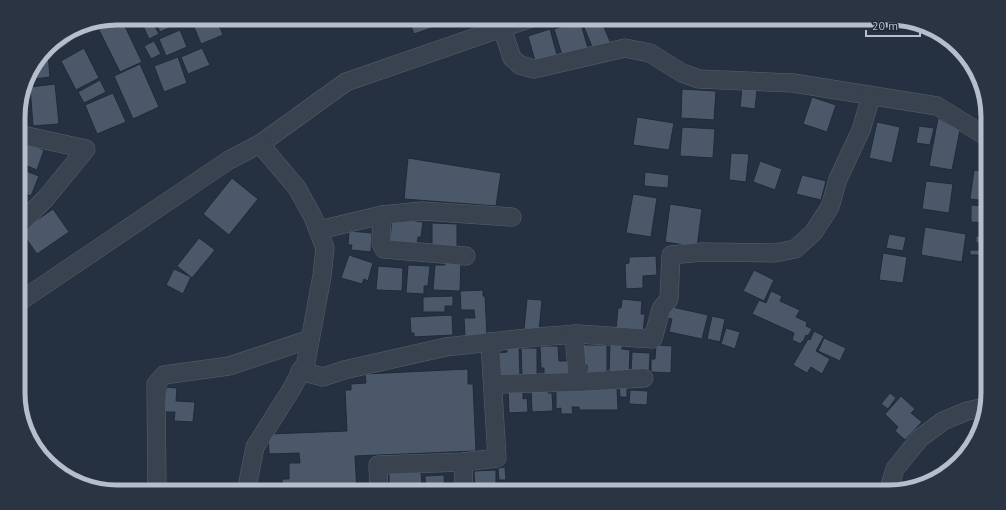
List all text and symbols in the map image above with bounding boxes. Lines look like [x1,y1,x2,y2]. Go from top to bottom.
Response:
scale bar [866,12,920,38]
text: 20 m [872,18,898,33]

